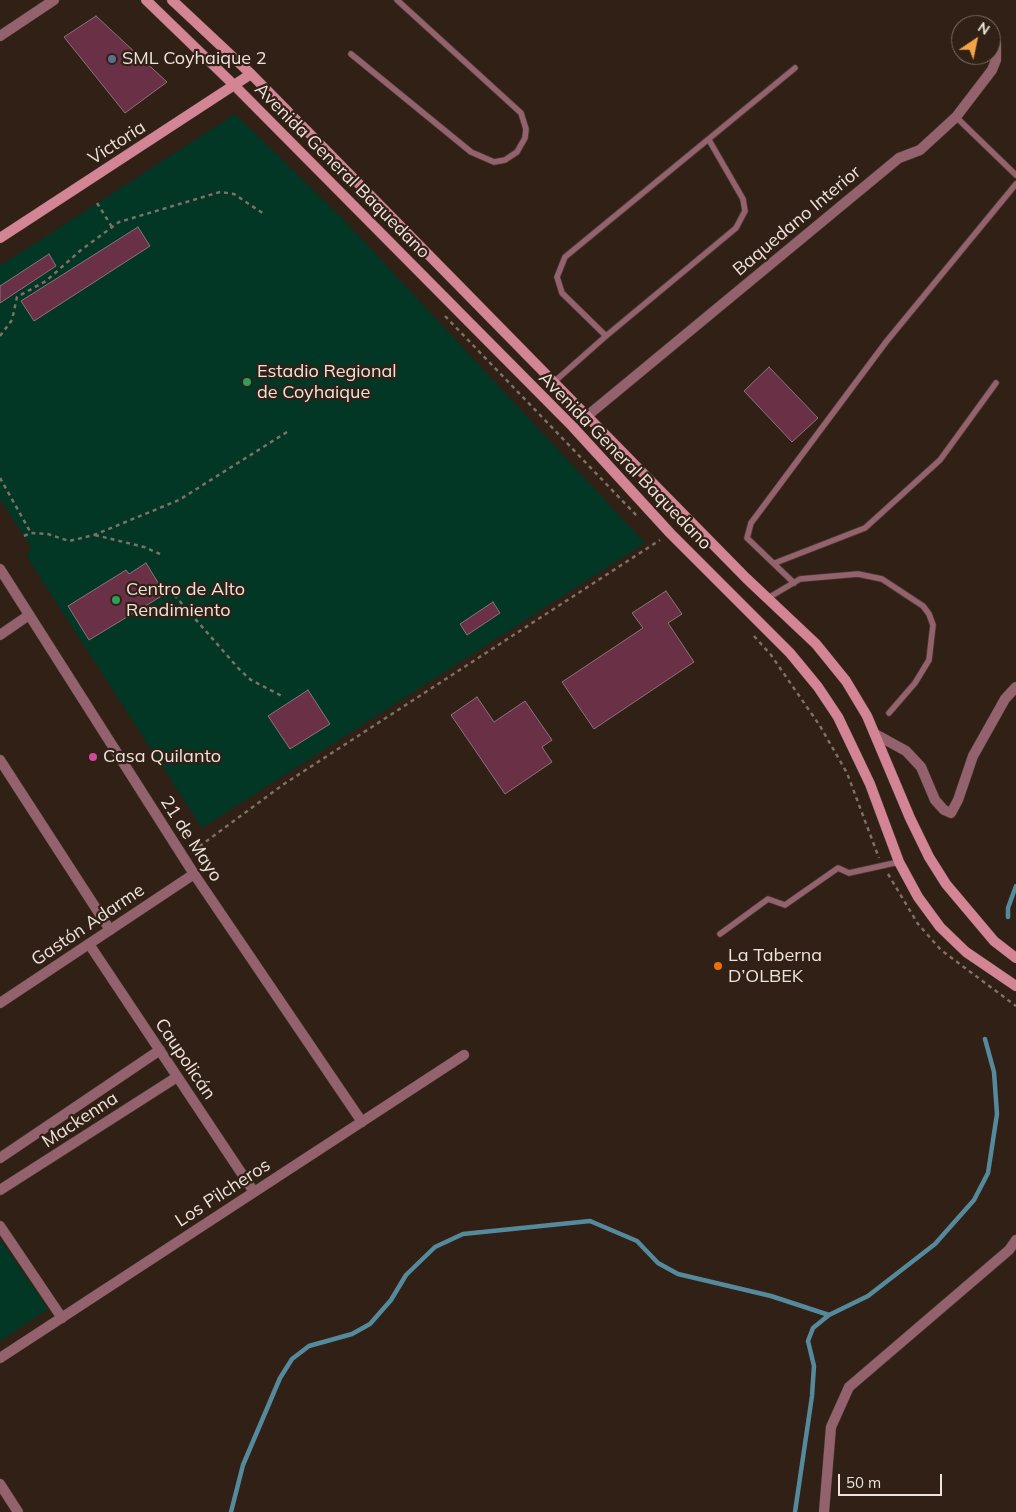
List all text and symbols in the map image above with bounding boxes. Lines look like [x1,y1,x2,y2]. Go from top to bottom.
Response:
north arrow [951,15,1001,65]
text: N [974,18,993,39]
place label: SML Coyhaique 2 [122,48,267,70]
marker: SML Coyhaique 2 [106,53,118,65]
street label: Avenida General Baquedano [250,79,434,263]
street label: Victoria [84,117,150,169]
street label: Baquedano Interior [729,161,865,281]
place label: Estadio Regional de Coyhaique [257,361,397,404]
street label: Avenida General Baquedano [534,368,716,554]
marker: Estadio Regional de Coyhaique [241,376,253,388]
place label: Centro de Alto Rendimiento [126,579,245,622]
marker: Centro de Alto Rendimiento [110,594,122,606]
place label: Casa Quilanto [103,746,221,768]
marker: Casa Quilanto [87,751,99,763]
street label: 21 de Mayo [155,792,227,886]
street label: Gastón Adarme [27,879,149,971]
place label: La Taberna D’OLBEK [728,945,822,988]
marker: La Taberna D’OLBEK [712,960,724,972]
street label: Caupolicán [150,1014,220,1104]
street label: Mackenna [38,1088,122,1152]
street label: Los Pilcheros [172,1154,274,1232]
scale bar [841,1464,945,1496]
text: 50 m [846,1473,881,1492]

